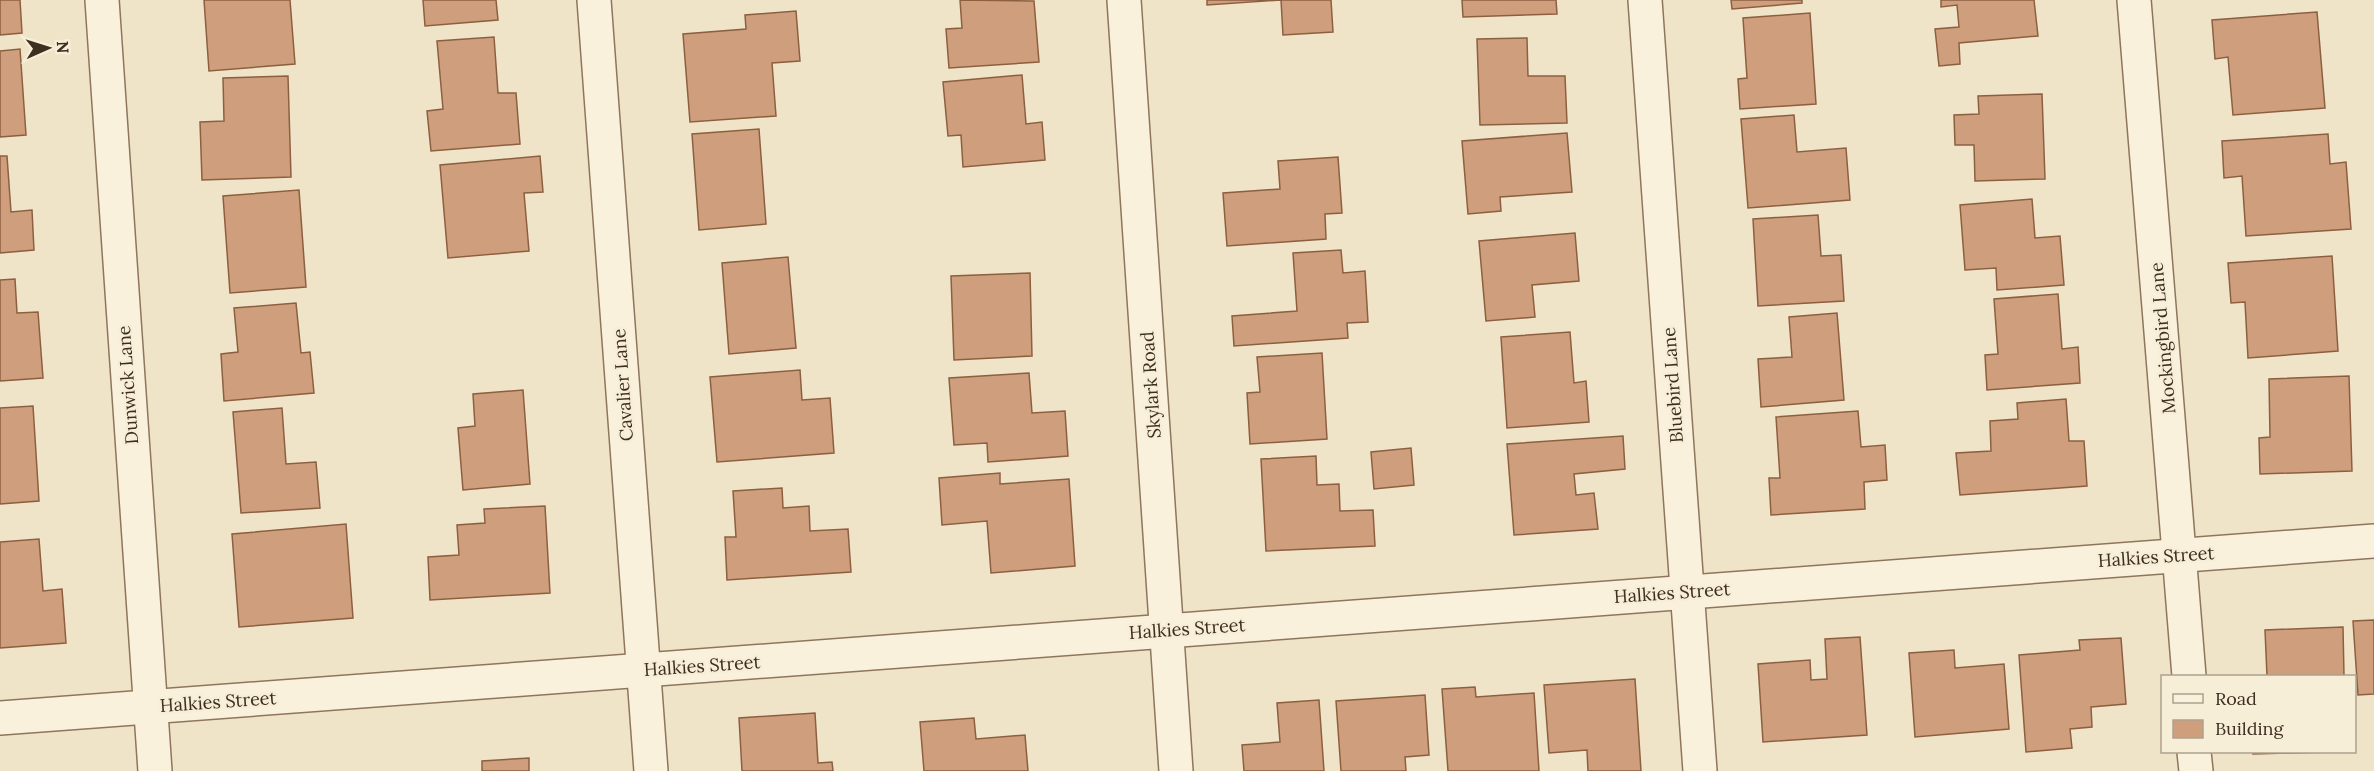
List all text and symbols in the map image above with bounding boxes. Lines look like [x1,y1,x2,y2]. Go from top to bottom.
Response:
north arrow [18,18,78,78]
text: N [53,41,73,54]
street label: Mockingbird Lane [2144,261,2181,415]
street label: Dunwick Lane [112,325,143,445]
street label: Bluebird Lane [1657,326,1688,444]
street label: Cavalier Lane [607,328,638,442]
street label: Skylark Road [1135,330,1166,439]
street label: Halkies Street [2097,541,2215,572]
street label: Halkies Street [1613,577,1731,608]
street label: Halkies Street [1128,613,1246,644]
street label: Halkies Street [643,650,761,681]
legend [2161,675,2356,753]
street label: Halkies Street [159,686,277,717]
text: Road [2215,687,2257,710]
text: Building [2215,717,2285,740]

